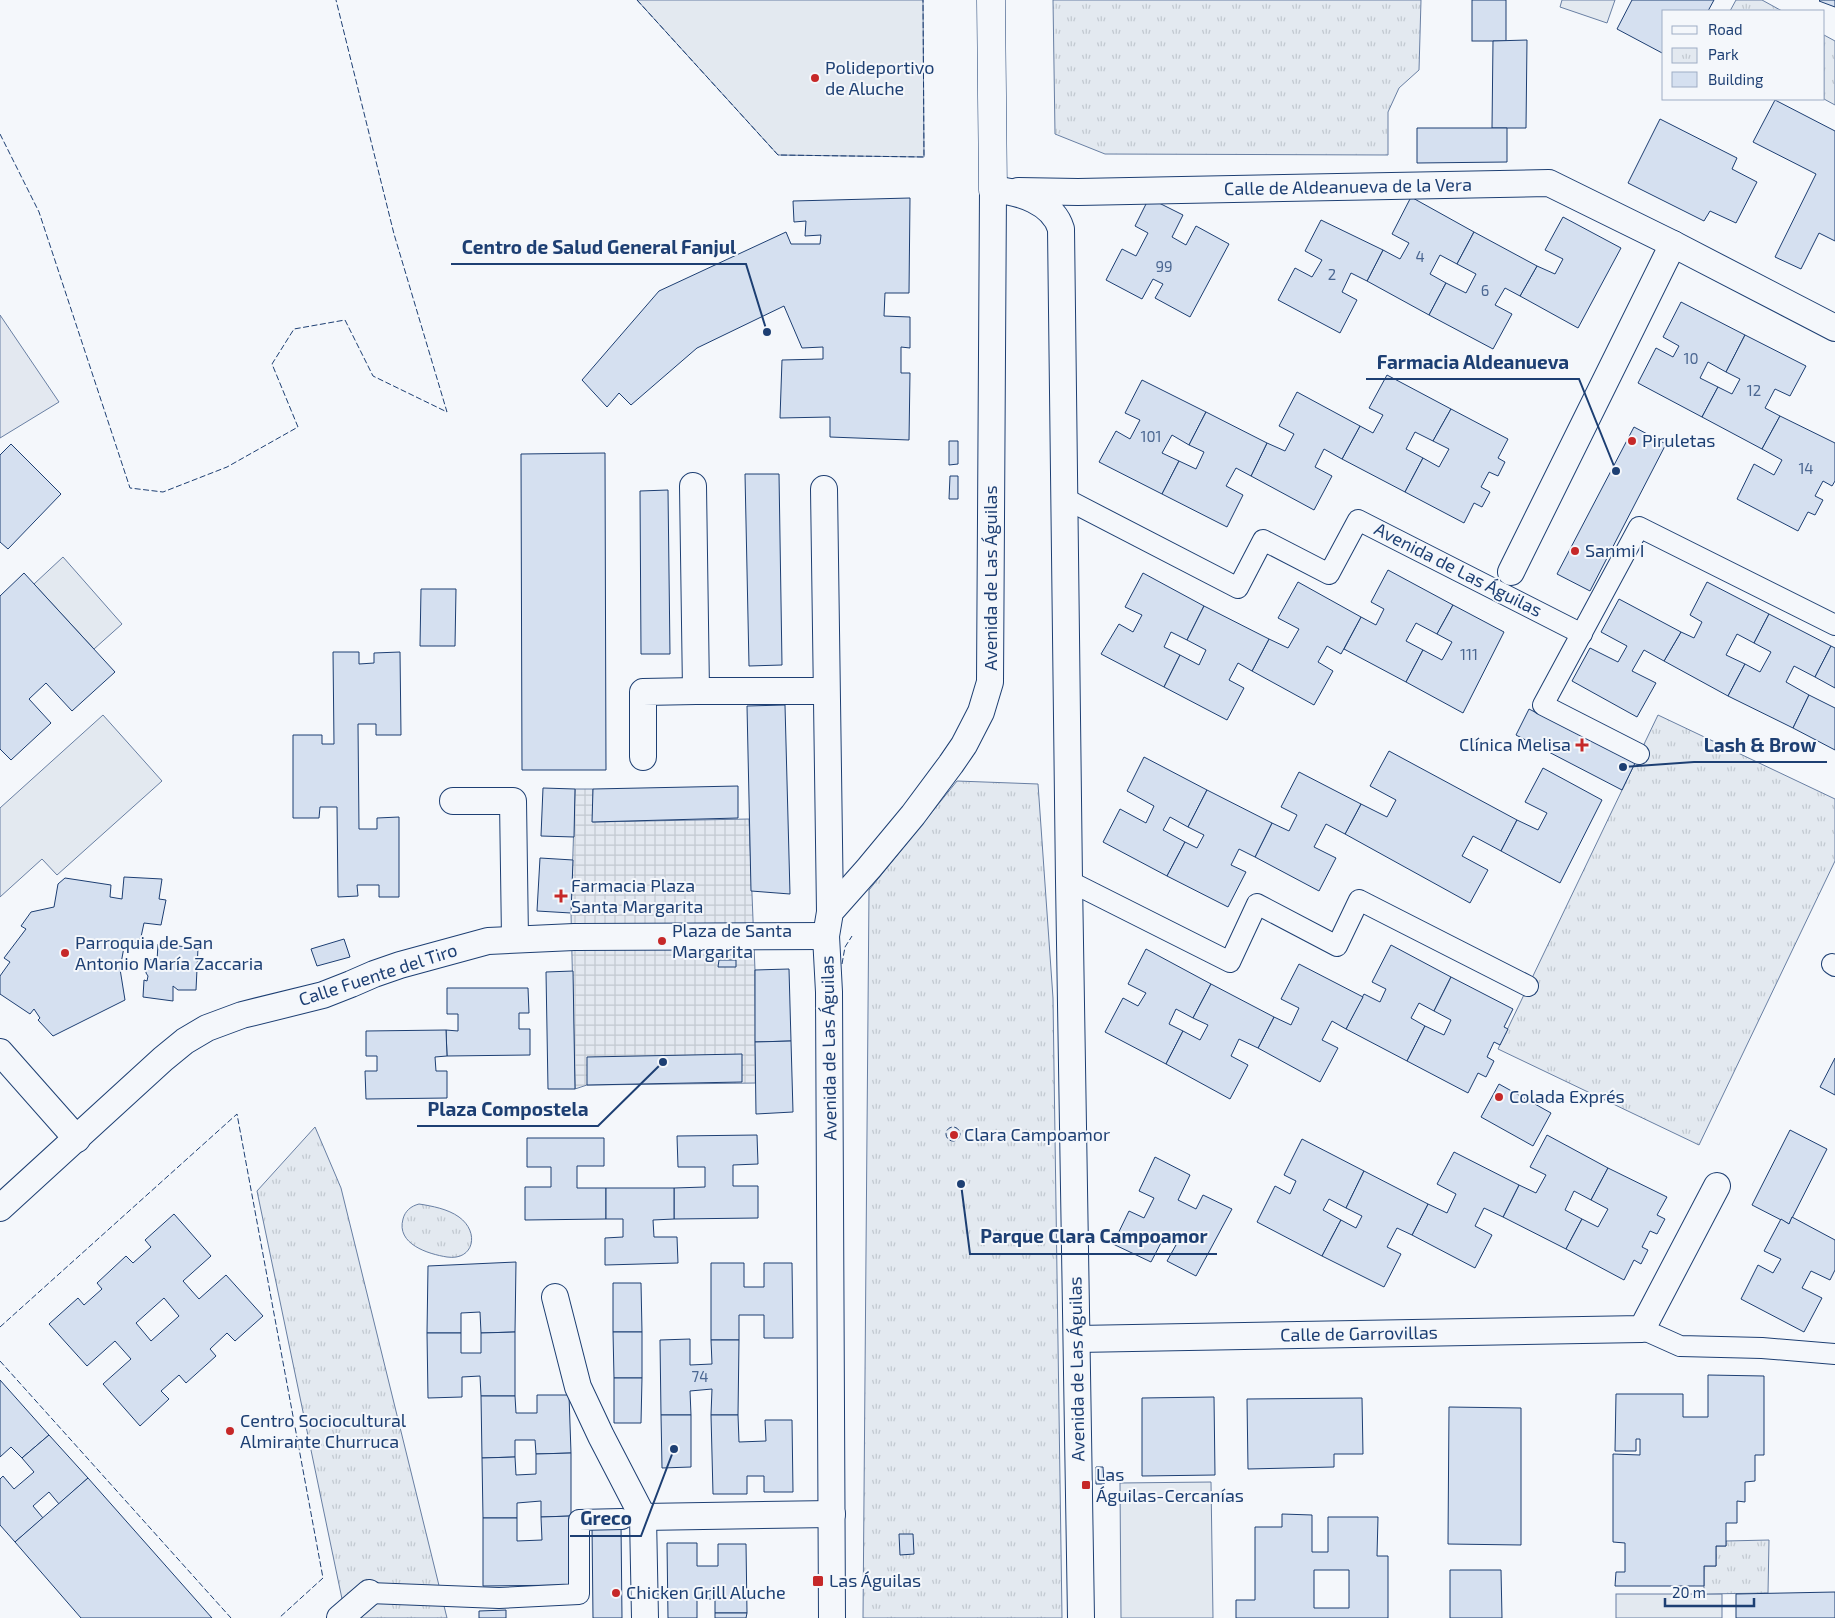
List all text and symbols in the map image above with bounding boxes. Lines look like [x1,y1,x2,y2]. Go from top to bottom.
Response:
legend [1662,10,1825,100]
text: Road [1708,20,1743,38]
text: Park [1708,45,1739,63]
place label: Polideportivo de Aluche [825,56,934,99]
text: Building [1708,70,1764,88]
marker: Polideportivo de Aluche [809,72,821,84]
street label: Calle de Aldeanueva de la Vera [1224,173,1472,199]
callout: Centro de Salud General Fanjul [451,230,746,264]
text: Centro de Salud General Fanjul [462,235,737,258]
house number: 4 [1415,247,1425,265]
house number: 99 [1155,257,1173,275]
house number: 2 [1328,265,1336,283]
house number: 6 [1481,281,1489,299]
callout: Farmacia Aldeanueva [1366,345,1579,379]
house number: 10 [1683,349,1699,367]
text: Farmacia Aldeanueva [1377,350,1569,373]
house number: 12 [1747,381,1761,399]
house number: 101 [1141,427,1162,445]
place label: Piruletas [1642,429,1715,451]
marker: Piruletas [1626,435,1638,447]
house number: 14 [1798,459,1814,477]
street label: Avenida de Las Águilas [979,485,1001,671]
street label: Avenida de Las Águilas [1371,517,1546,621]
place label: Sanmi I [1585,539,1644,561]
marker: Sanmi I [1569,545,1581,557]
house number: 111 [1460,645,1478,663]
callout: Lash & Brow [1694,728,1827,762]
place label: Clínica Melisa [1459,733,1571,755]
text: Lash & Brow [1704,733,1816,756]
marker: Clínica Melisa [1575,738,1589,752]
place label: Farmacia Plaza Santa Margarita [571,874,703,917]
marker: Farmacia Plaza Santa Margarita [555,890,567,902]
place label: Plaza de Santa Margarita [672,919,792,962]
place label: Parroquia de San Antonio María Zaccaria [75,931,263,974]
marker: Plaza de Santa Margarita [656,935,668,947]
street label: Calle Fuente del Tiro [296,938,460,1010]
marker: Parroquia de San Antonio María Zaccaria [59,947,71,959]
street label: Avenida de Las Águilas [815,955,841,1141]
place label: Colada Exprés [1509,1085,1625,1107]
marker: Colada Exprés [1493,1091,1505,1103]
callout: Plaza Compostela [417,1092,598,1126]
text: Plaza Compostela [427,1097,589,1120]
place label: Clara Campoamor [964,1123,1110,1145]
marker: Clara Campoamor [948,1129,960,1141]
callout: Parque Clara Campoamor [970,1220,1217,1254]
text: Parque Clara Campoamor [980,1224,1208,1247]
street label: Avenida de Las Águilas [1063,1276,1089,1462]
street label: Calle de Garrovillas [1280,1321,1438,1345]
house number: 74 [692,1367,708,1385]
place label: Centro Sociocultural Almirante Churruca [240,1409,407,1452]
marker: Centro Sociocultural Almirante Churruca [224,1425,236,1437]
place label: Las Águilas-Cercanías [1096,1463,1244,1506]
marker: Las Águilas-Cercanías [1080,1479,1092,1491]
callout: Greco [570,1502,641,1536]
text: Greco [580,1506,632,1529]
place label: Las Águilas [829,1569,921,1591]
marker: Las Águilas [811,1574,825,1588]
scale bar [1665,1576,1754,1608]
place label: Chicken Grill Aluche [626,1581,786,1603]
text: 20 m [1672,1583,1706,1601]
marker: Chicken Grill Aluche [610,1587,622,1599]

